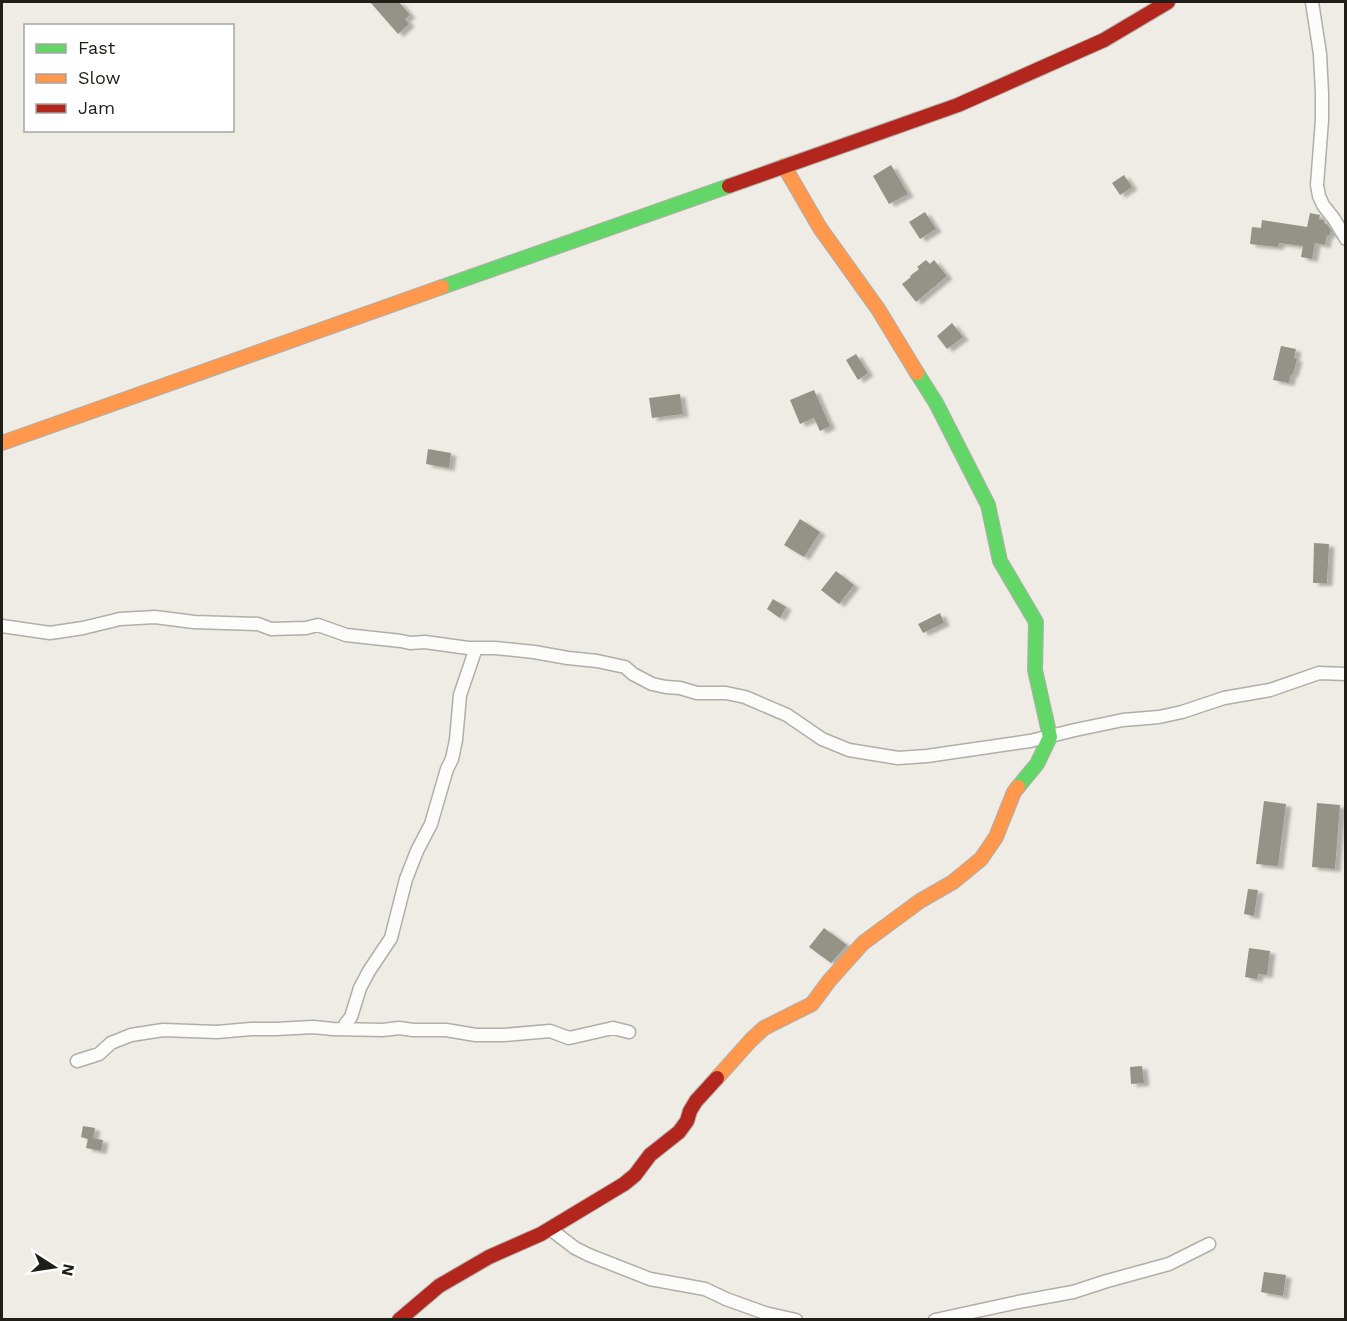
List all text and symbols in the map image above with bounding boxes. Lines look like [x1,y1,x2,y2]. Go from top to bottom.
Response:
legend [24,24,234,132]
text: Fast [78,37,116,58]
text: Slow [78,67,121,88]
text: Jam [78,97,115,118]
north arrow [24,1237,84,1297]
text: N [58,1262,79,1278]

